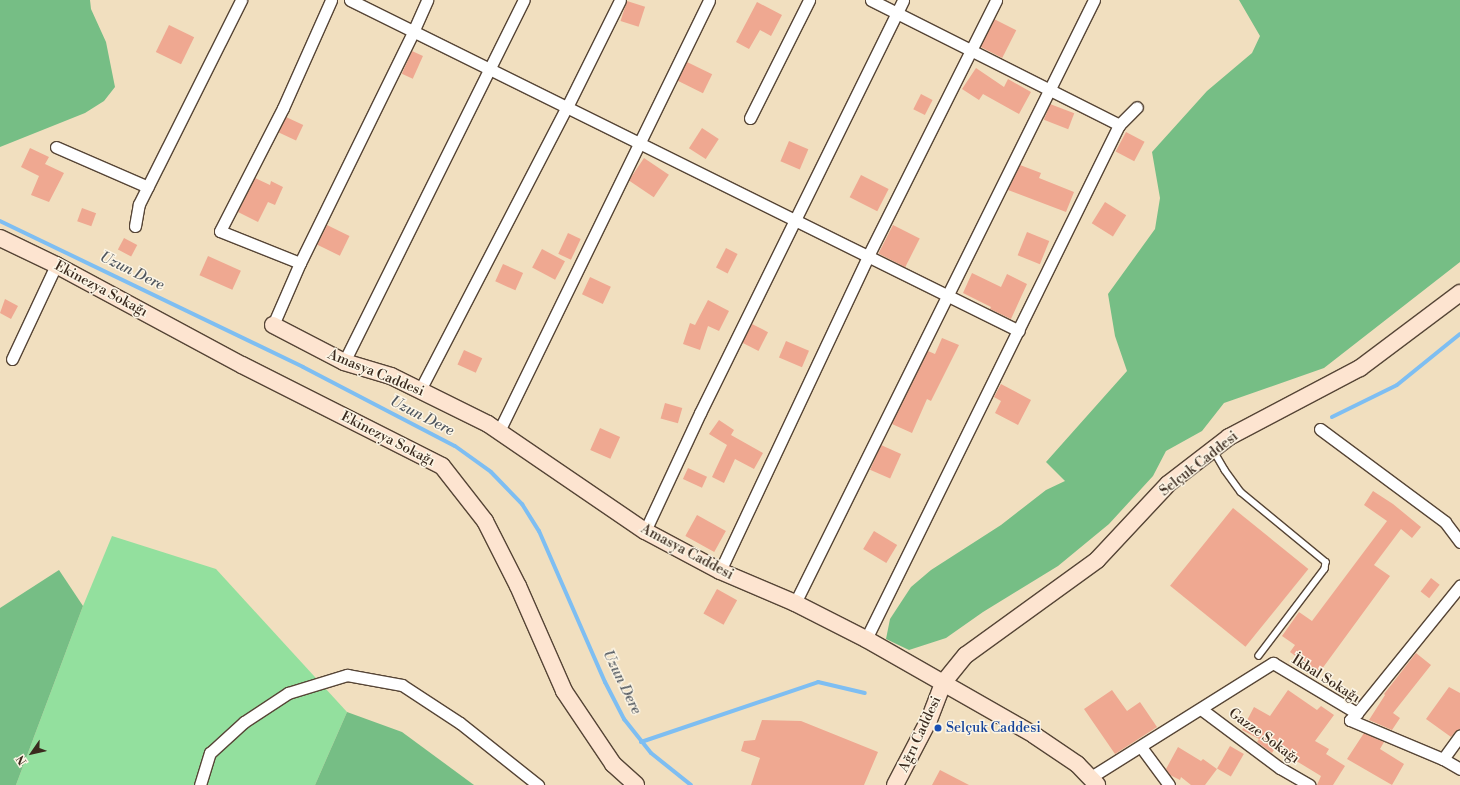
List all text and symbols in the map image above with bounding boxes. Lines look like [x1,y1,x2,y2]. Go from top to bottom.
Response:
water label: Uzun Dere [97,248,167,294]
street label: Ekinezya Sokağı [52,257,150,321]
street label: Amasya Caddesi [325,346,427,400]
water label: Uzun Dere [387,392,457,440]
street label: Ekinezya Sokağı [338,408,438,470]
street label: Selçuk Caddesi [1156,428,1242,500]
street label: Amasya Caddesi [638,521,736,583]
water label: Uzun Dere [599,647,645,717]
street label: İkbal Sokağı [1289,651,1363,707]
street label: Ağrı Caddesi [895,693,945,775]
street label: Gazze Sokağı [1225,705,1303,767]
place label: Selçuk Caddesi [946,720,1041,736]
marker: Selçuk Caddesi [933,723,943,733]
north arrow [12,733,52,773]
text: N [14,752,30,767]

